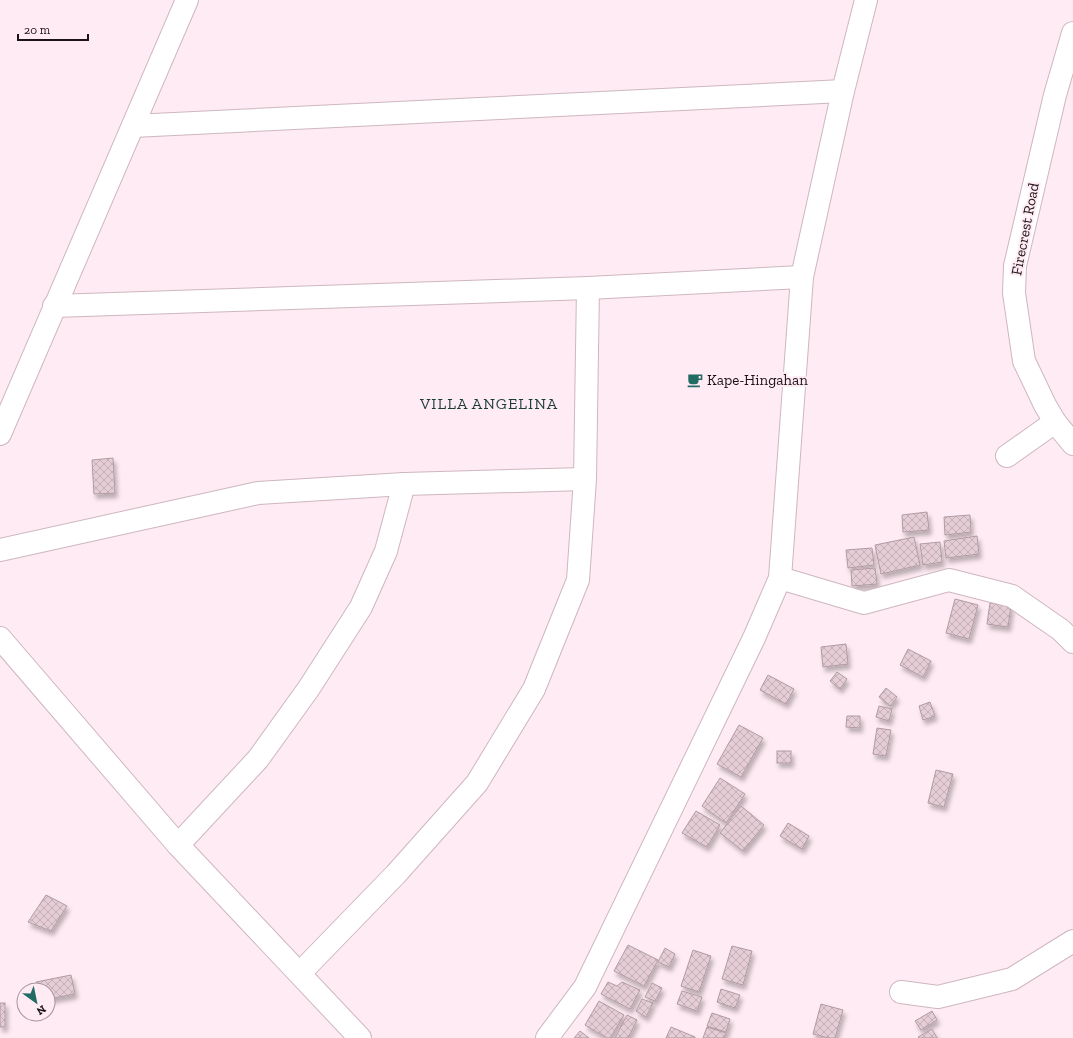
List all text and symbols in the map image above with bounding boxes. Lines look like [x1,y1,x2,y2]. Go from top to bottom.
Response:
scale bar [18,16,88,42]
text: 20 m [24,23,51,37]
street label: Firecrest Road [1007,180,1043,277]
cafe icon: Kape-Hingahan [686,371,704,389]
place label: Kape-Hingahan [707,371,808,389]
district label: VILLA ANGELINA [419,394,558,413]
north arrow [16,982,56,1022]
text: N [34,1002,48,1018]

